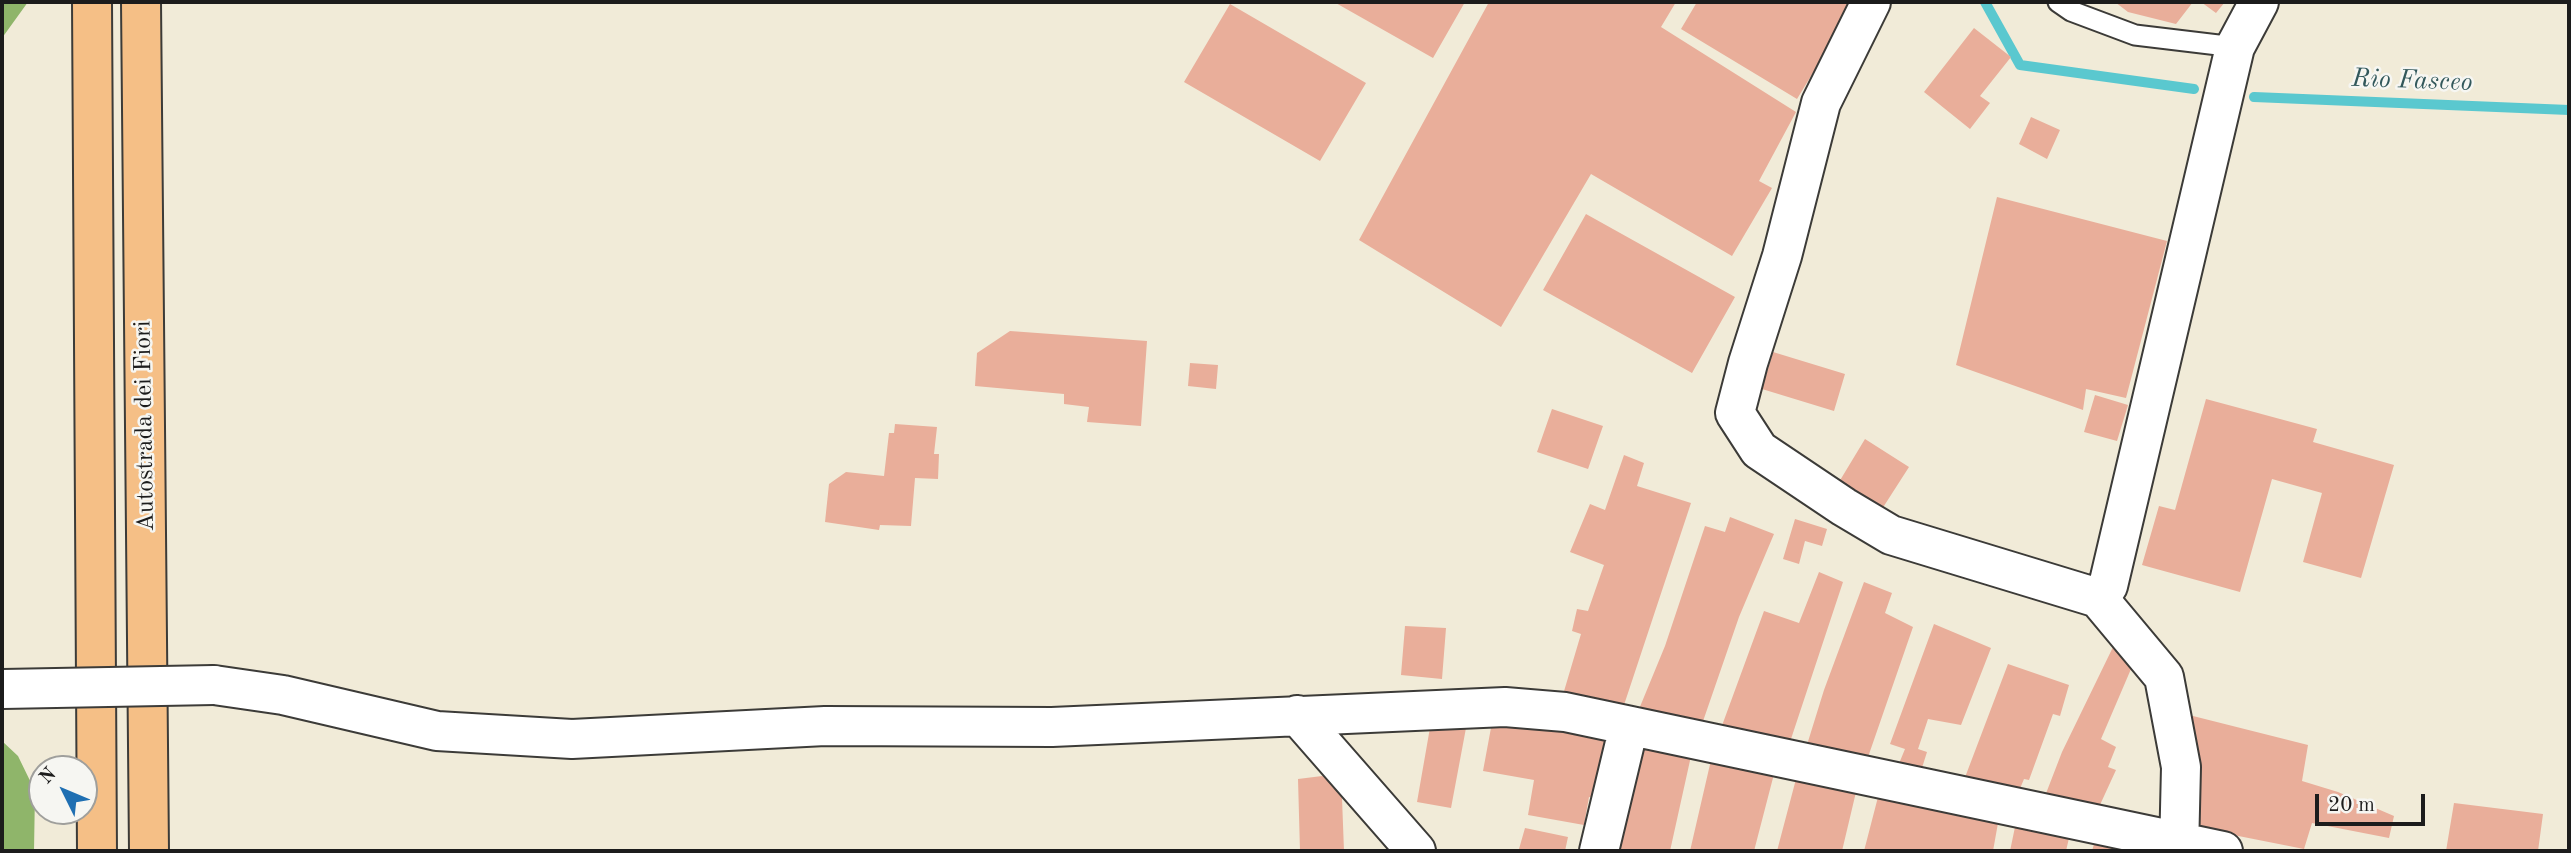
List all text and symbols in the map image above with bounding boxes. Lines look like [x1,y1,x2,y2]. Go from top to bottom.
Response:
water label: Rio Fasceo [2351,63,2473,99]
street label: Autostrada dei Fiori [129,320,161,532]
north arrow [28,755,98,825]
text: N [37,765,61,788]
scale bar [2319,780,2429,824]
text: 20 m [2328,795,2375,816]

